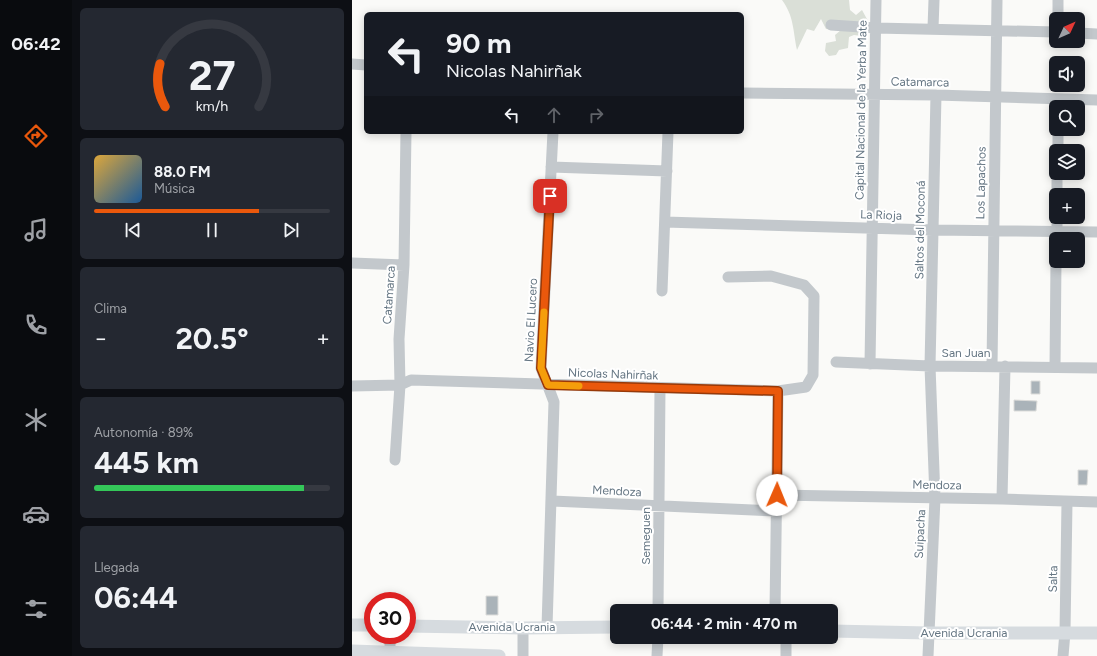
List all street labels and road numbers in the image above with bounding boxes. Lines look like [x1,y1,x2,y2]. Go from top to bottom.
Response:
street label: Capital Nacional de la Yerba Mate [852,20,870,200]
street label: Catamarca [891,74,949,90]
street label: Los Lapachos [973,146,989,220]
street label: Saltos del Moconá [912,181,928,279]
street label: La Rioja [860,207,902,223]
street label: Catamarca [380,265,398,325]
street label: Navio El Lucero [522,278,540,362]
street label: San Juan [942,346,991,360]
street label: Nicolas Nahirñak [568,365,659,383]
street label: Mendoza [912,478,962,492]
street label: Mendoza [592,483,642,499]
street label: Semeguen [639,507,653,565]
street label: Suipacha [912,509,928,559]
street label: Salta [1046,565,1060,593]
street label: Avenida Ucrania [469,620,556,634]
street label: Avenida Ucrania [921,626,1008,640]

